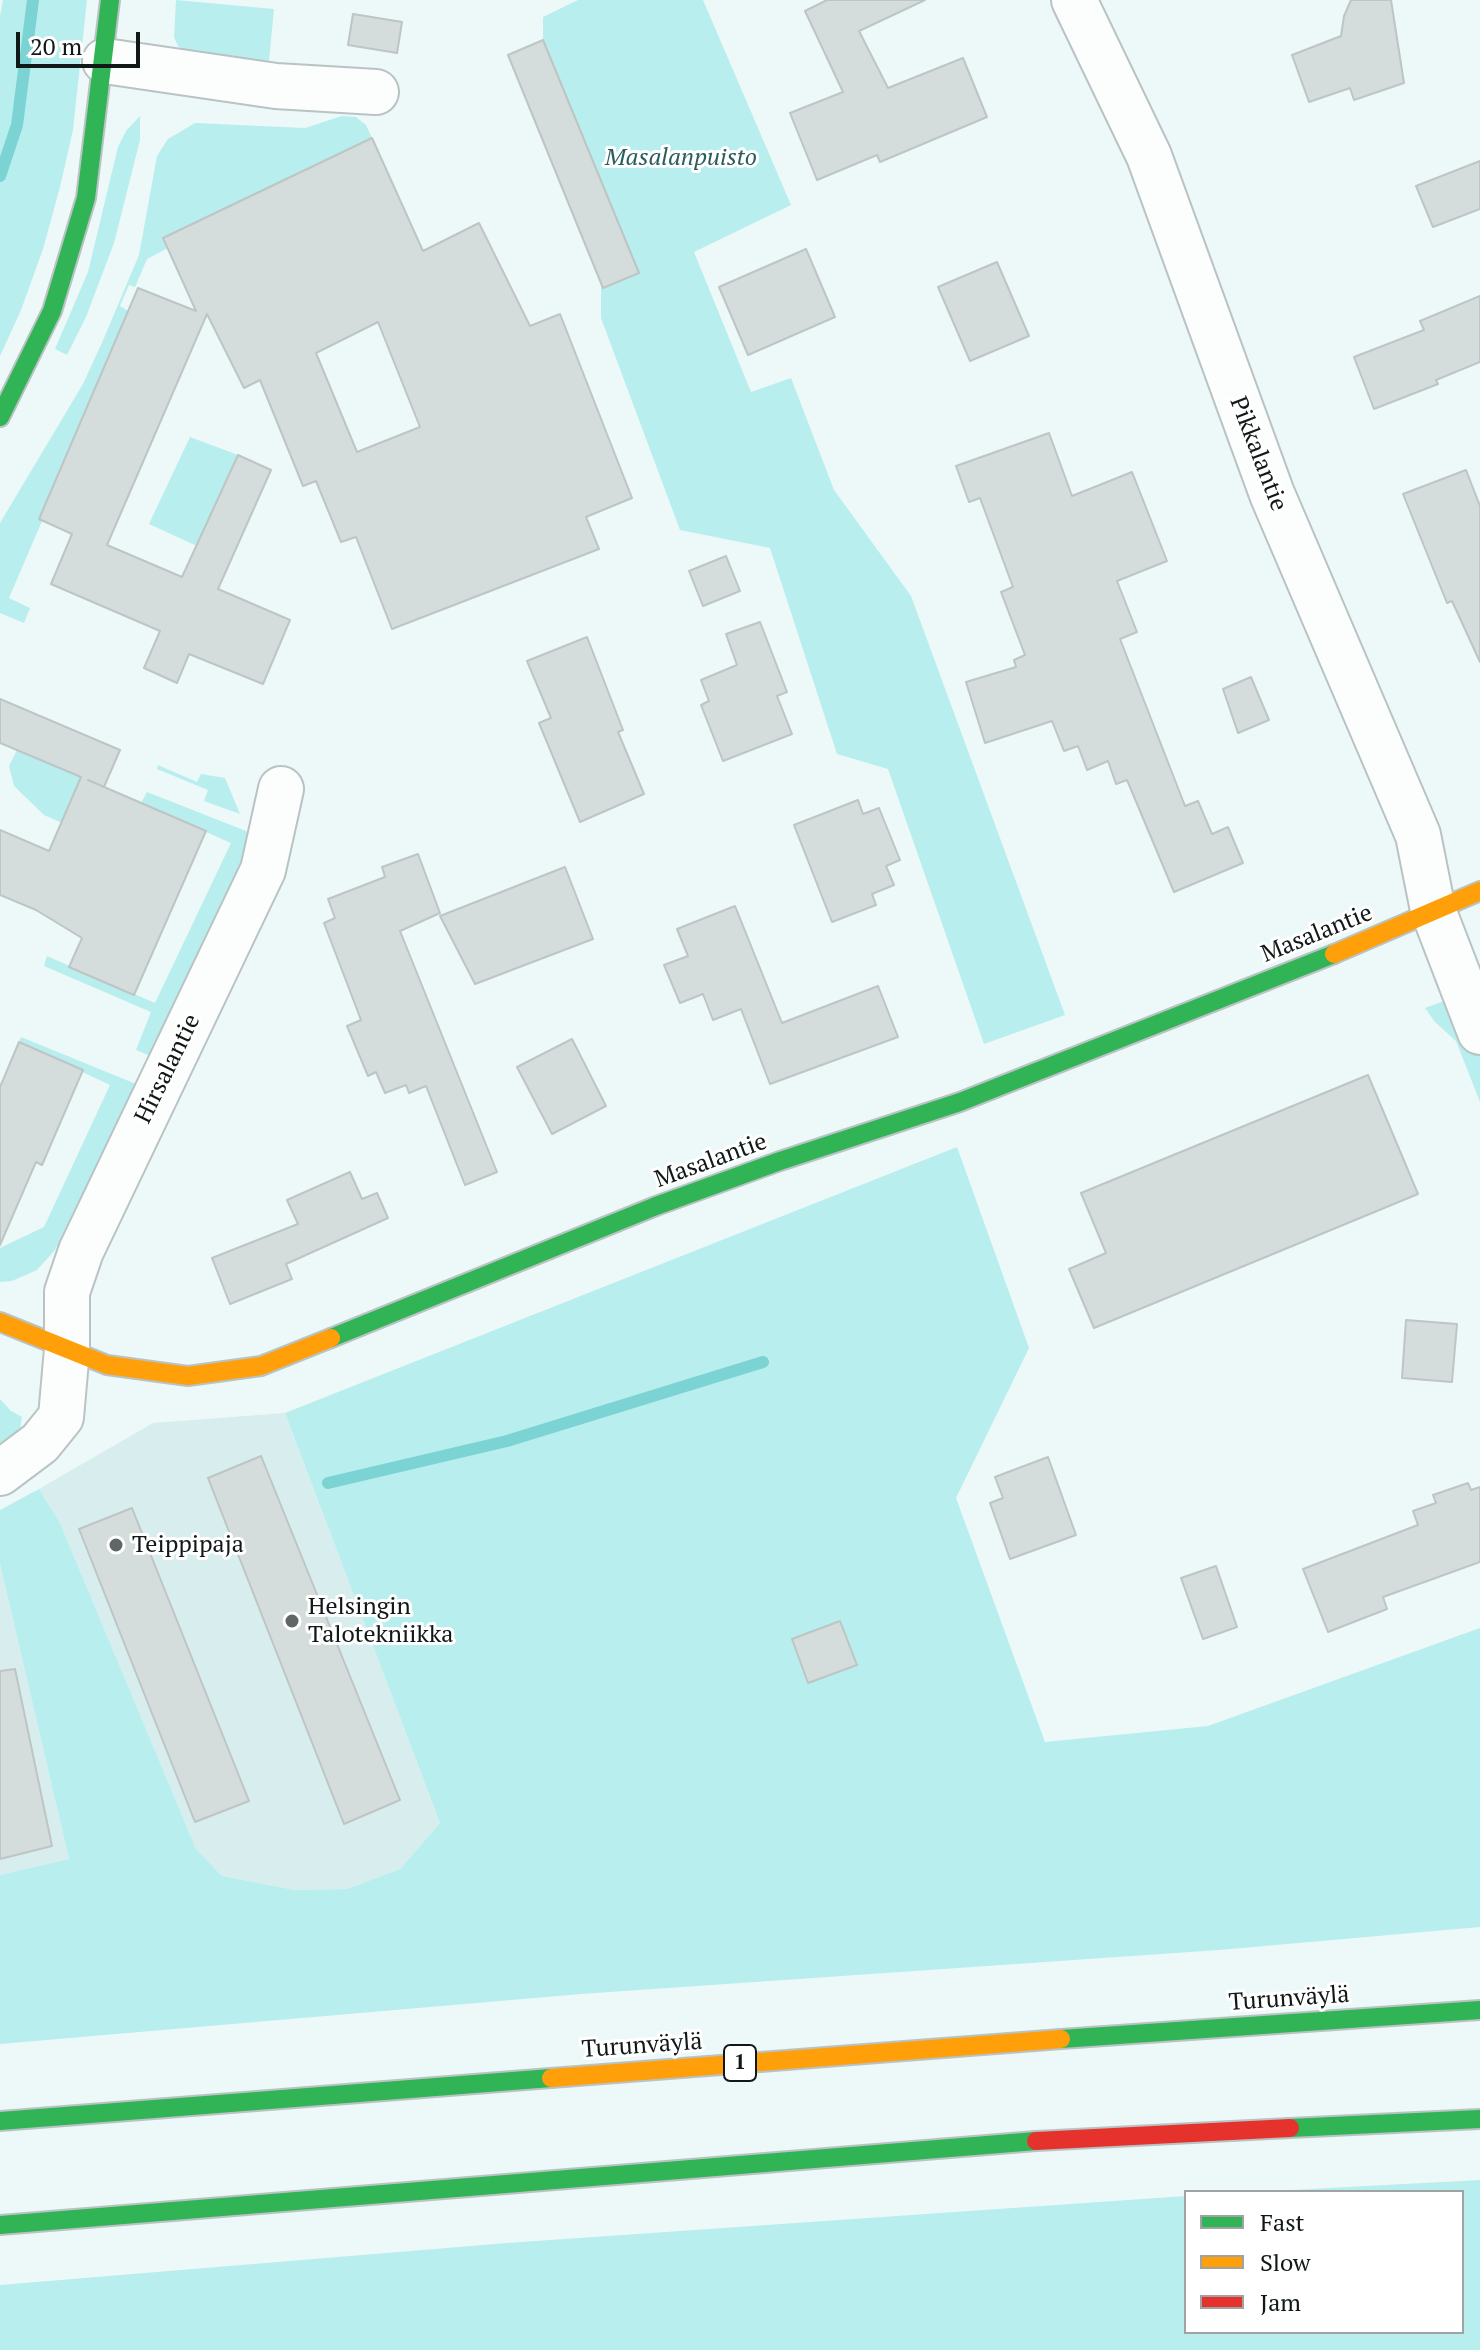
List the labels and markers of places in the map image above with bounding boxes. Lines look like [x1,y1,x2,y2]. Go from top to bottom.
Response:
place label: Teippipaja [132,1531,244,1559]
marker: Teippipaja [107,1536,125,1554]
place label: Helsingin Talotekniikka [308,1593,453,1649]
marker: Helsingin Talotekniikka [283,1612,301,1630]

